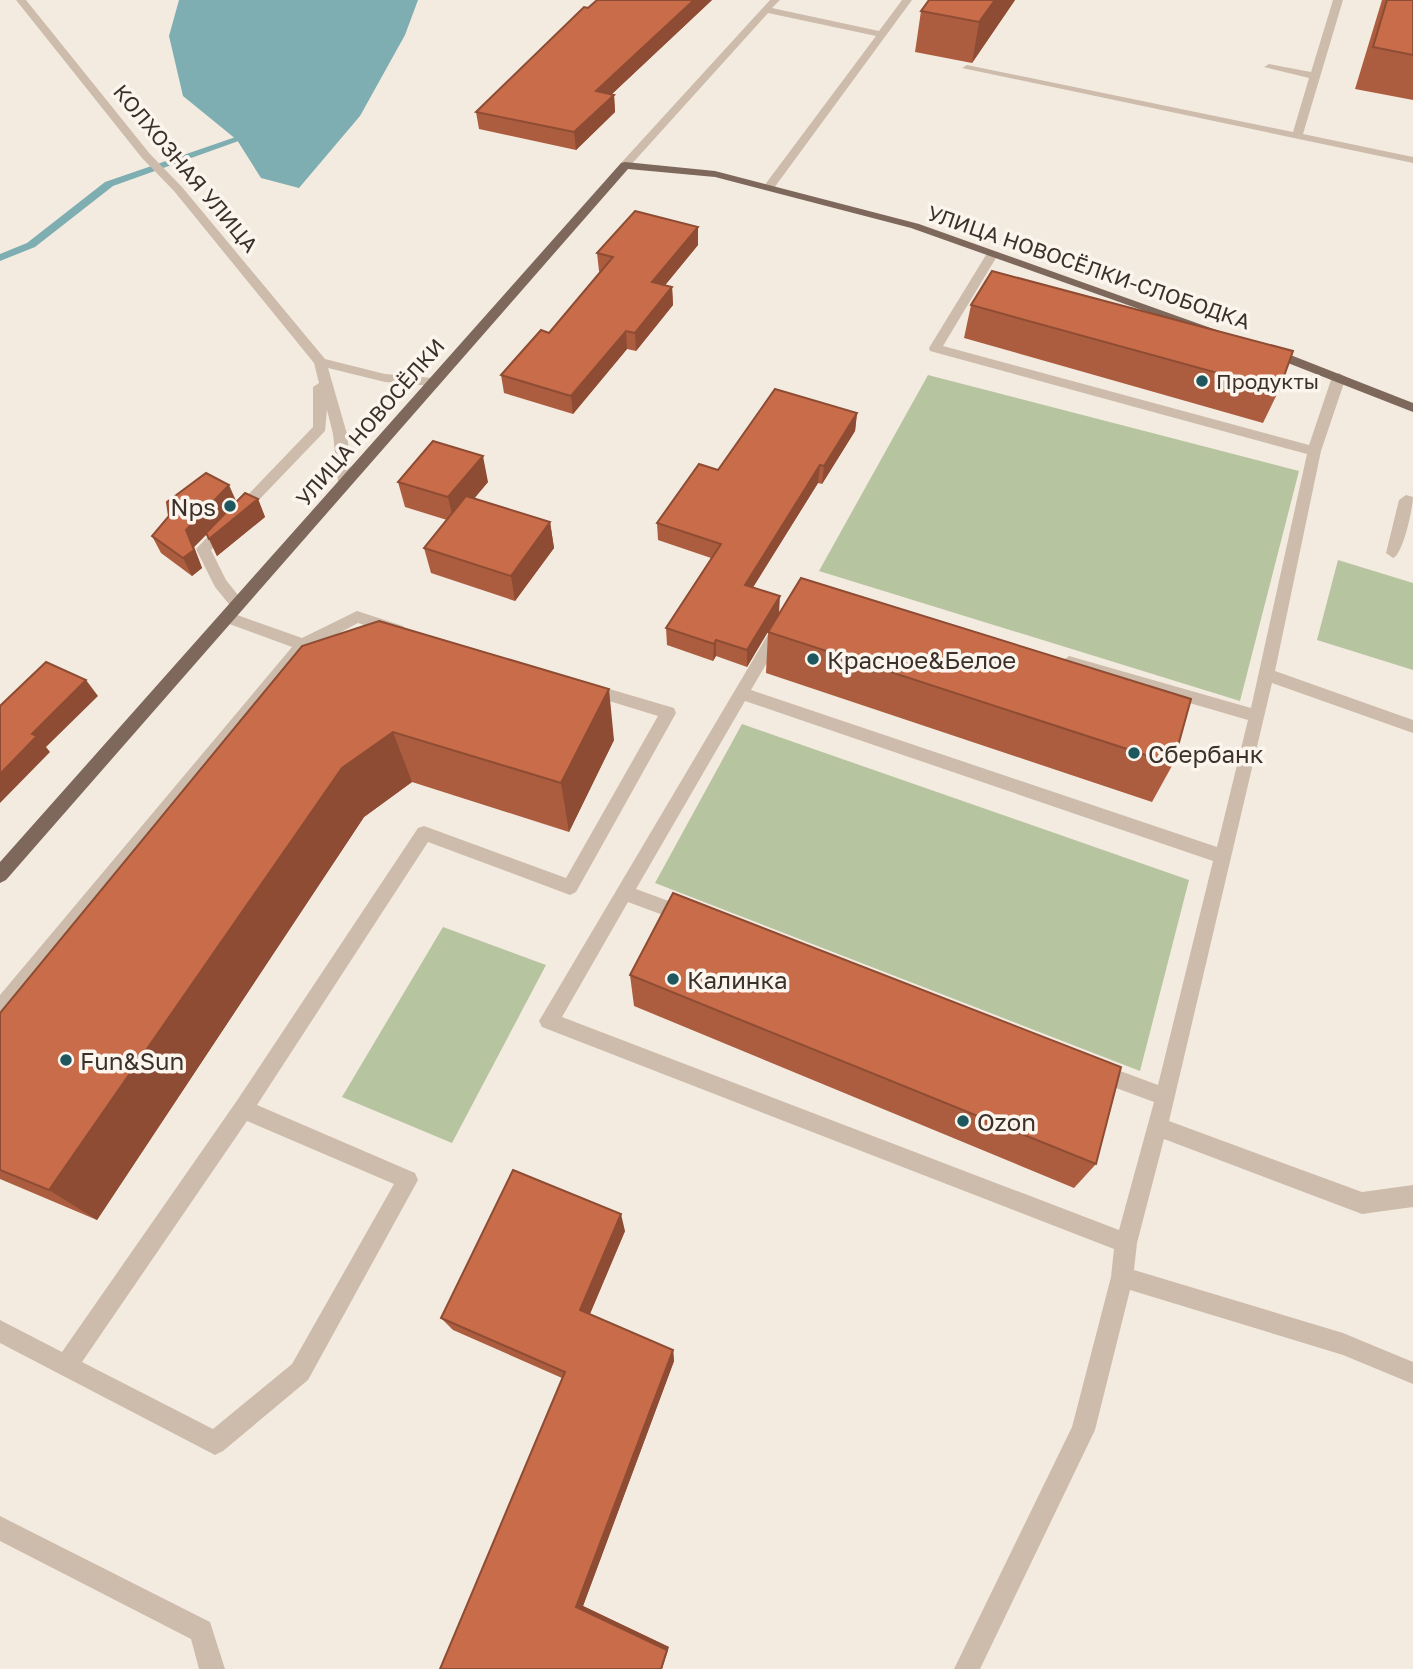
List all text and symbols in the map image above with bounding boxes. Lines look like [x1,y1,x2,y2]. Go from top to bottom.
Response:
street label: КОЛХОЗНАЯ УЛИЦА [108,79,264,257]
street label: УЛИЦА НОВОСЁЛКИ-СЛОБОДКА [924,199,1254,335]
street label: УЛИЦА НОВОСЁЛКИ [290,333,450,511]
place label: Продукты [1216,368,1319,394]
marker: Продукты [1194,373,1210,389]
place label: Nps [170,492,216,521]
marker: Nps [222,498,238,514]
place label: Красное&Белое [827,645,1016,674]
marker: Красное&Белое [805,651,821,667]
place label: Сбербанк [1148,739,1264,768]
marker: Сбербанк [1126,745,1142,761]
place label: Калинка [687,965,788,994]
marker: Калинка [665,971,681,987]
place label: Fun&Sun [80,1046,184,1075]
marker: Fun&Sun [58,1052,74,1068]
place label: Ozon [977,1107,1036,1136]
marker: Ozon [955,1113,971,1129]

